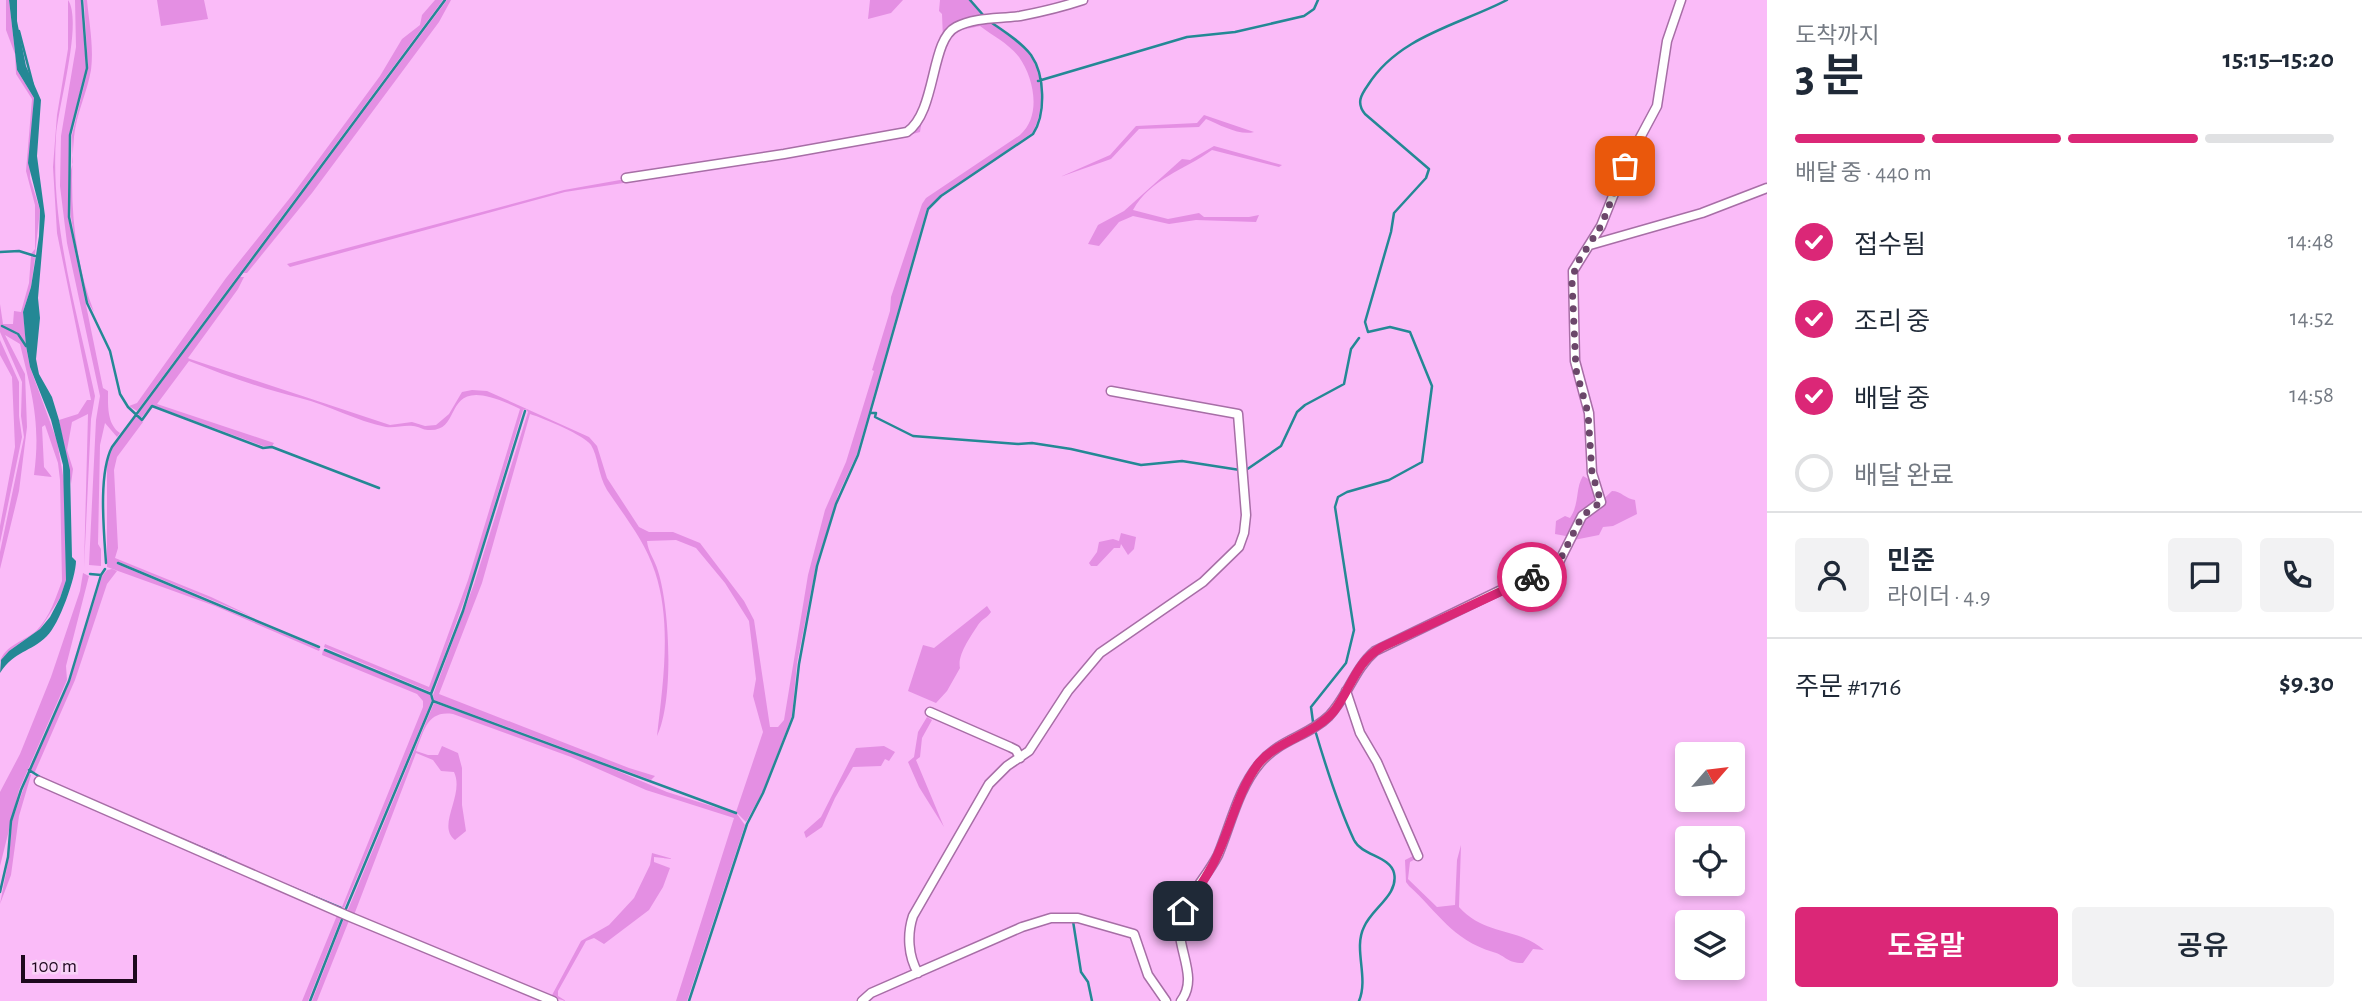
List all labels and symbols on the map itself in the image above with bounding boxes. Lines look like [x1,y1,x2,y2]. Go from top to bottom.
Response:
pin [1595,136,1655,196]
courier [1497,542,1567,612]
north arrow [1675,742,1745,812]
pin [1153,881,1213,941]
scale bar [21,952,136,984]

